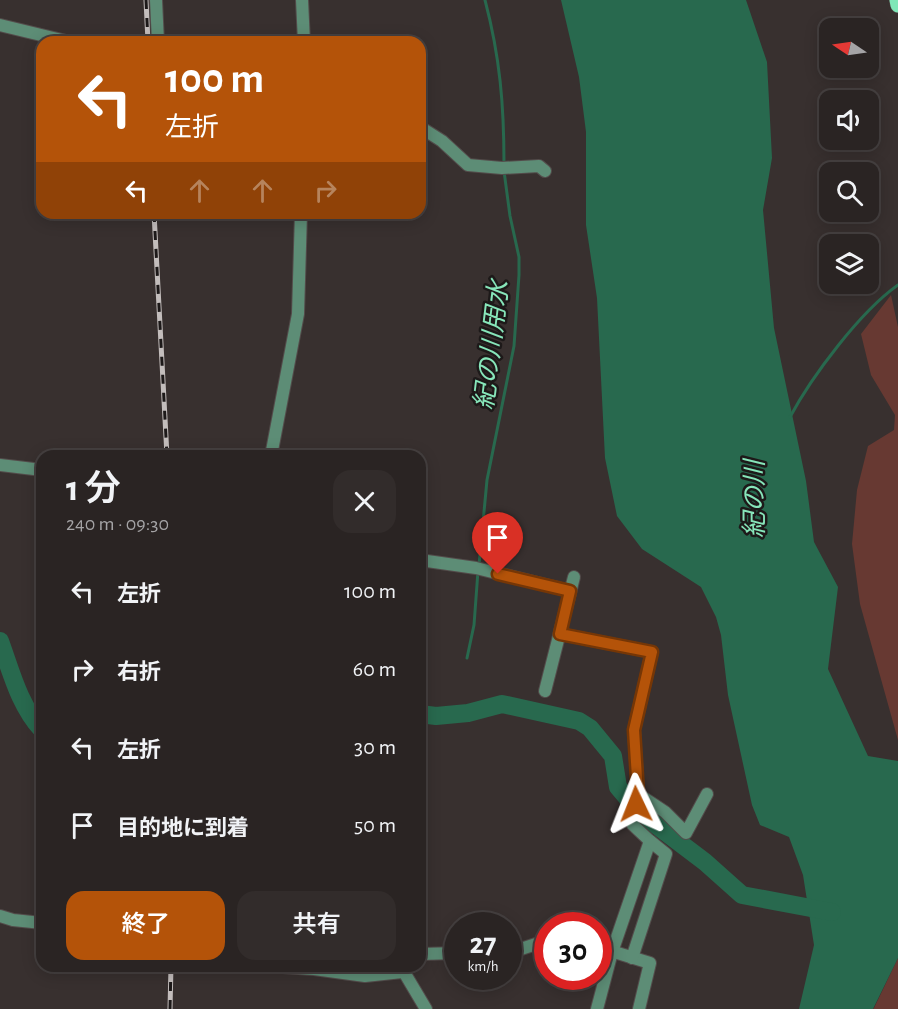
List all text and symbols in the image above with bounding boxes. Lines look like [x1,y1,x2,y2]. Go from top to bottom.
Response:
north arrow [819,18,879,78]
map controls [819,18,879,294]
text: 100 m [165,58,264,100]
icon: left [66,60,144,138]
button: sound [819,90,879,150]
text: 左折 [165,114,219,141]
button: search [819,162,879,222]
icon: left [120,174,153,207]
icon: ahead [183,174,216,207]
icon: ahead [246,174,279,207]
icon: right [309,174,342,207]
button: layers [819,234,879,294]
water label: 紀の川用水 [470,276,513,411]
water label: 紀の川 [741,457,768,538]
button: close [333,470,396,533]
text: 1 分 [66,471,120,507]
pin [472,512,523,574]
text: 240 m · 09:30 [66,514,169,534]
icon: arrive [481,521,514,554]
icon: left [66,575,99,608]
text: 100 m [344,580,396,602]
text: 左折 [117,583,161,605]
icon: right [66,653,99,686]
text: 60 m [353,658,396,680]
text: 右折 [117,661,161,683]
icon: left [66,731,99,764]
text: 30 m [354,736,396,758]
text: 左折 [117,739,161,761]
position arrow [604,772,668,836]
icon: arrive [66,809,99,842]
text: 50 m [354,814,396,836]
text: 目的地に到着 [117,817,249,839]
button: 終了 [66,891,225,960]
button: 共有 [237,891,396,960]
speed limit sign: 30 [534,912,612,990]
text: 27 [469,929,497,959]
text: km/h [468,959,498,974]

